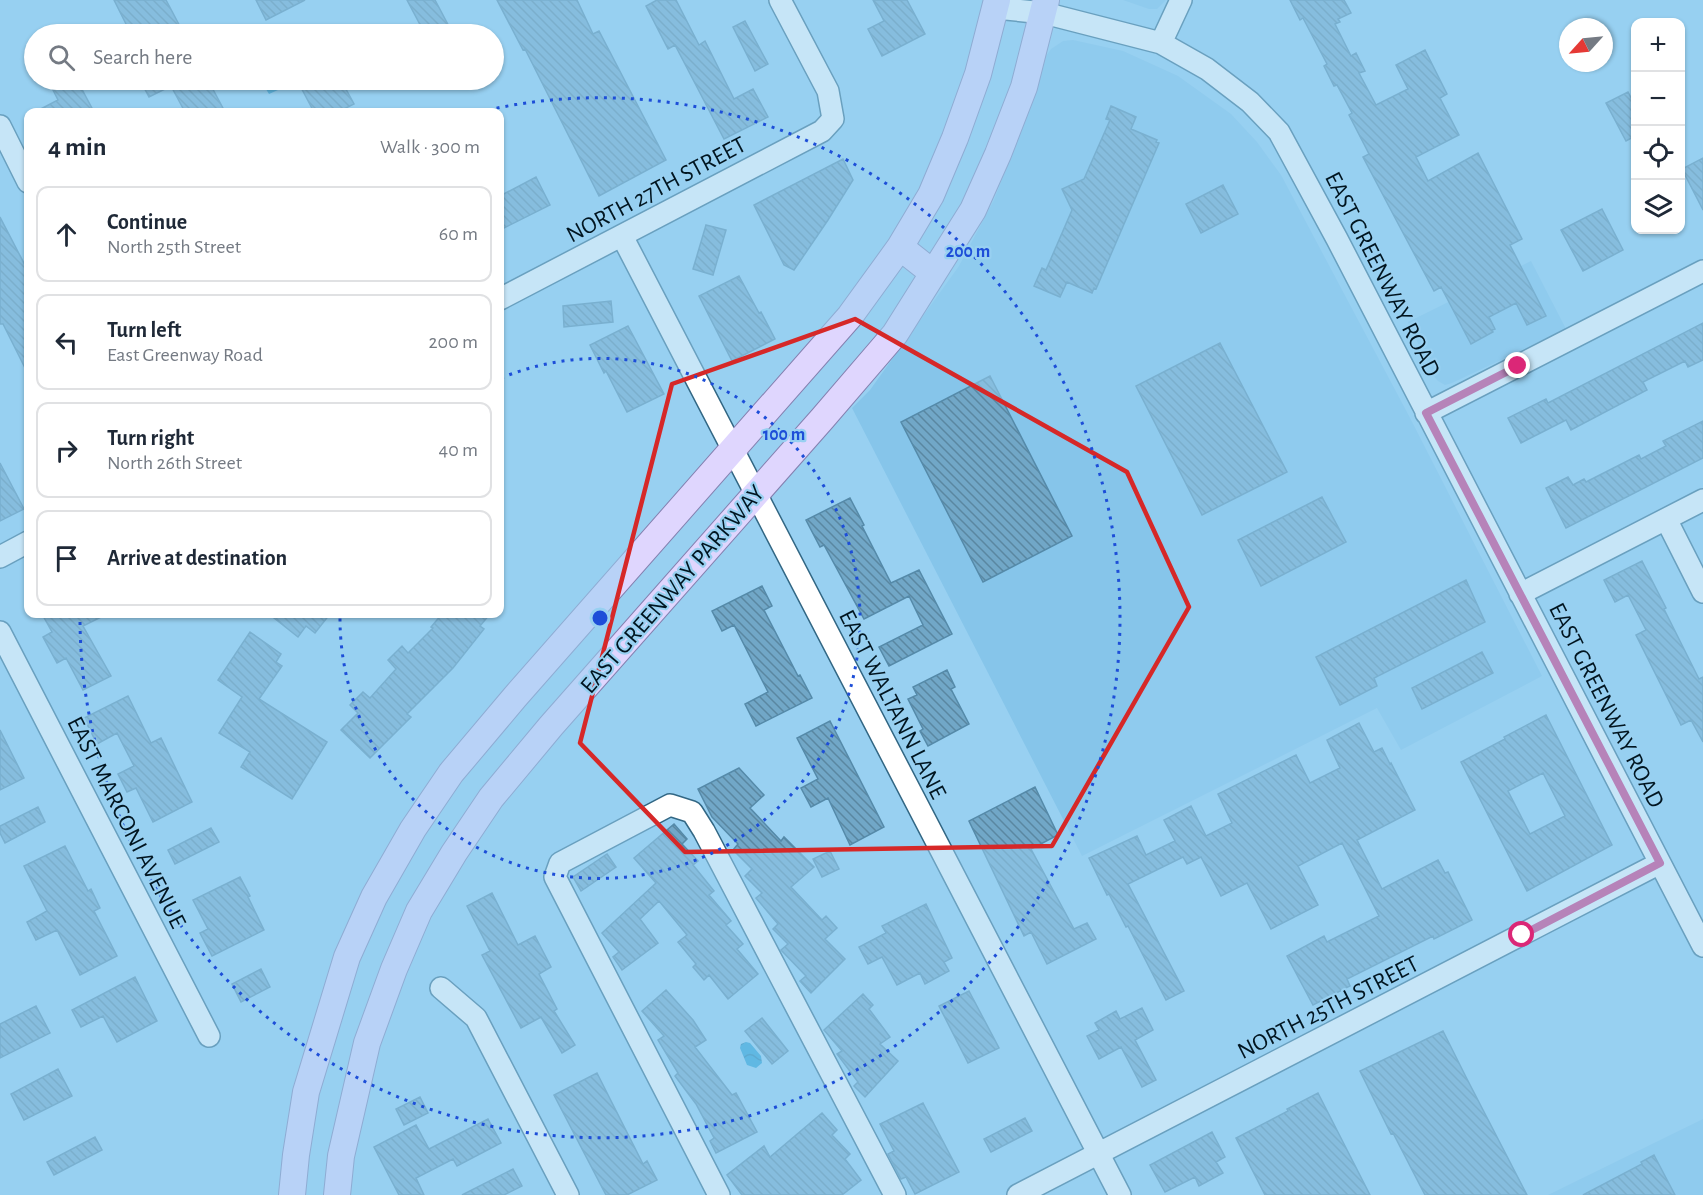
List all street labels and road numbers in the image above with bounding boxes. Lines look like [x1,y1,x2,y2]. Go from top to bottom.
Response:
street label: NORTH 27TH STREET [563,132,751,247]
street label: EAST GREENWAY ROAD [1320,168,1444,381]
street label: EAST GREENWAY PARKWAY [576,481,770,698]
street label: EAST GREENWAY ROAD [1544,599,1668,812]
street label: EAST WALTANN LANE [834,606,950,803]
street label: EAST MARCONI AVENUE [62,713,190,932]
street label: NORTH 25TH STREET [1234,952,1423,1064]

